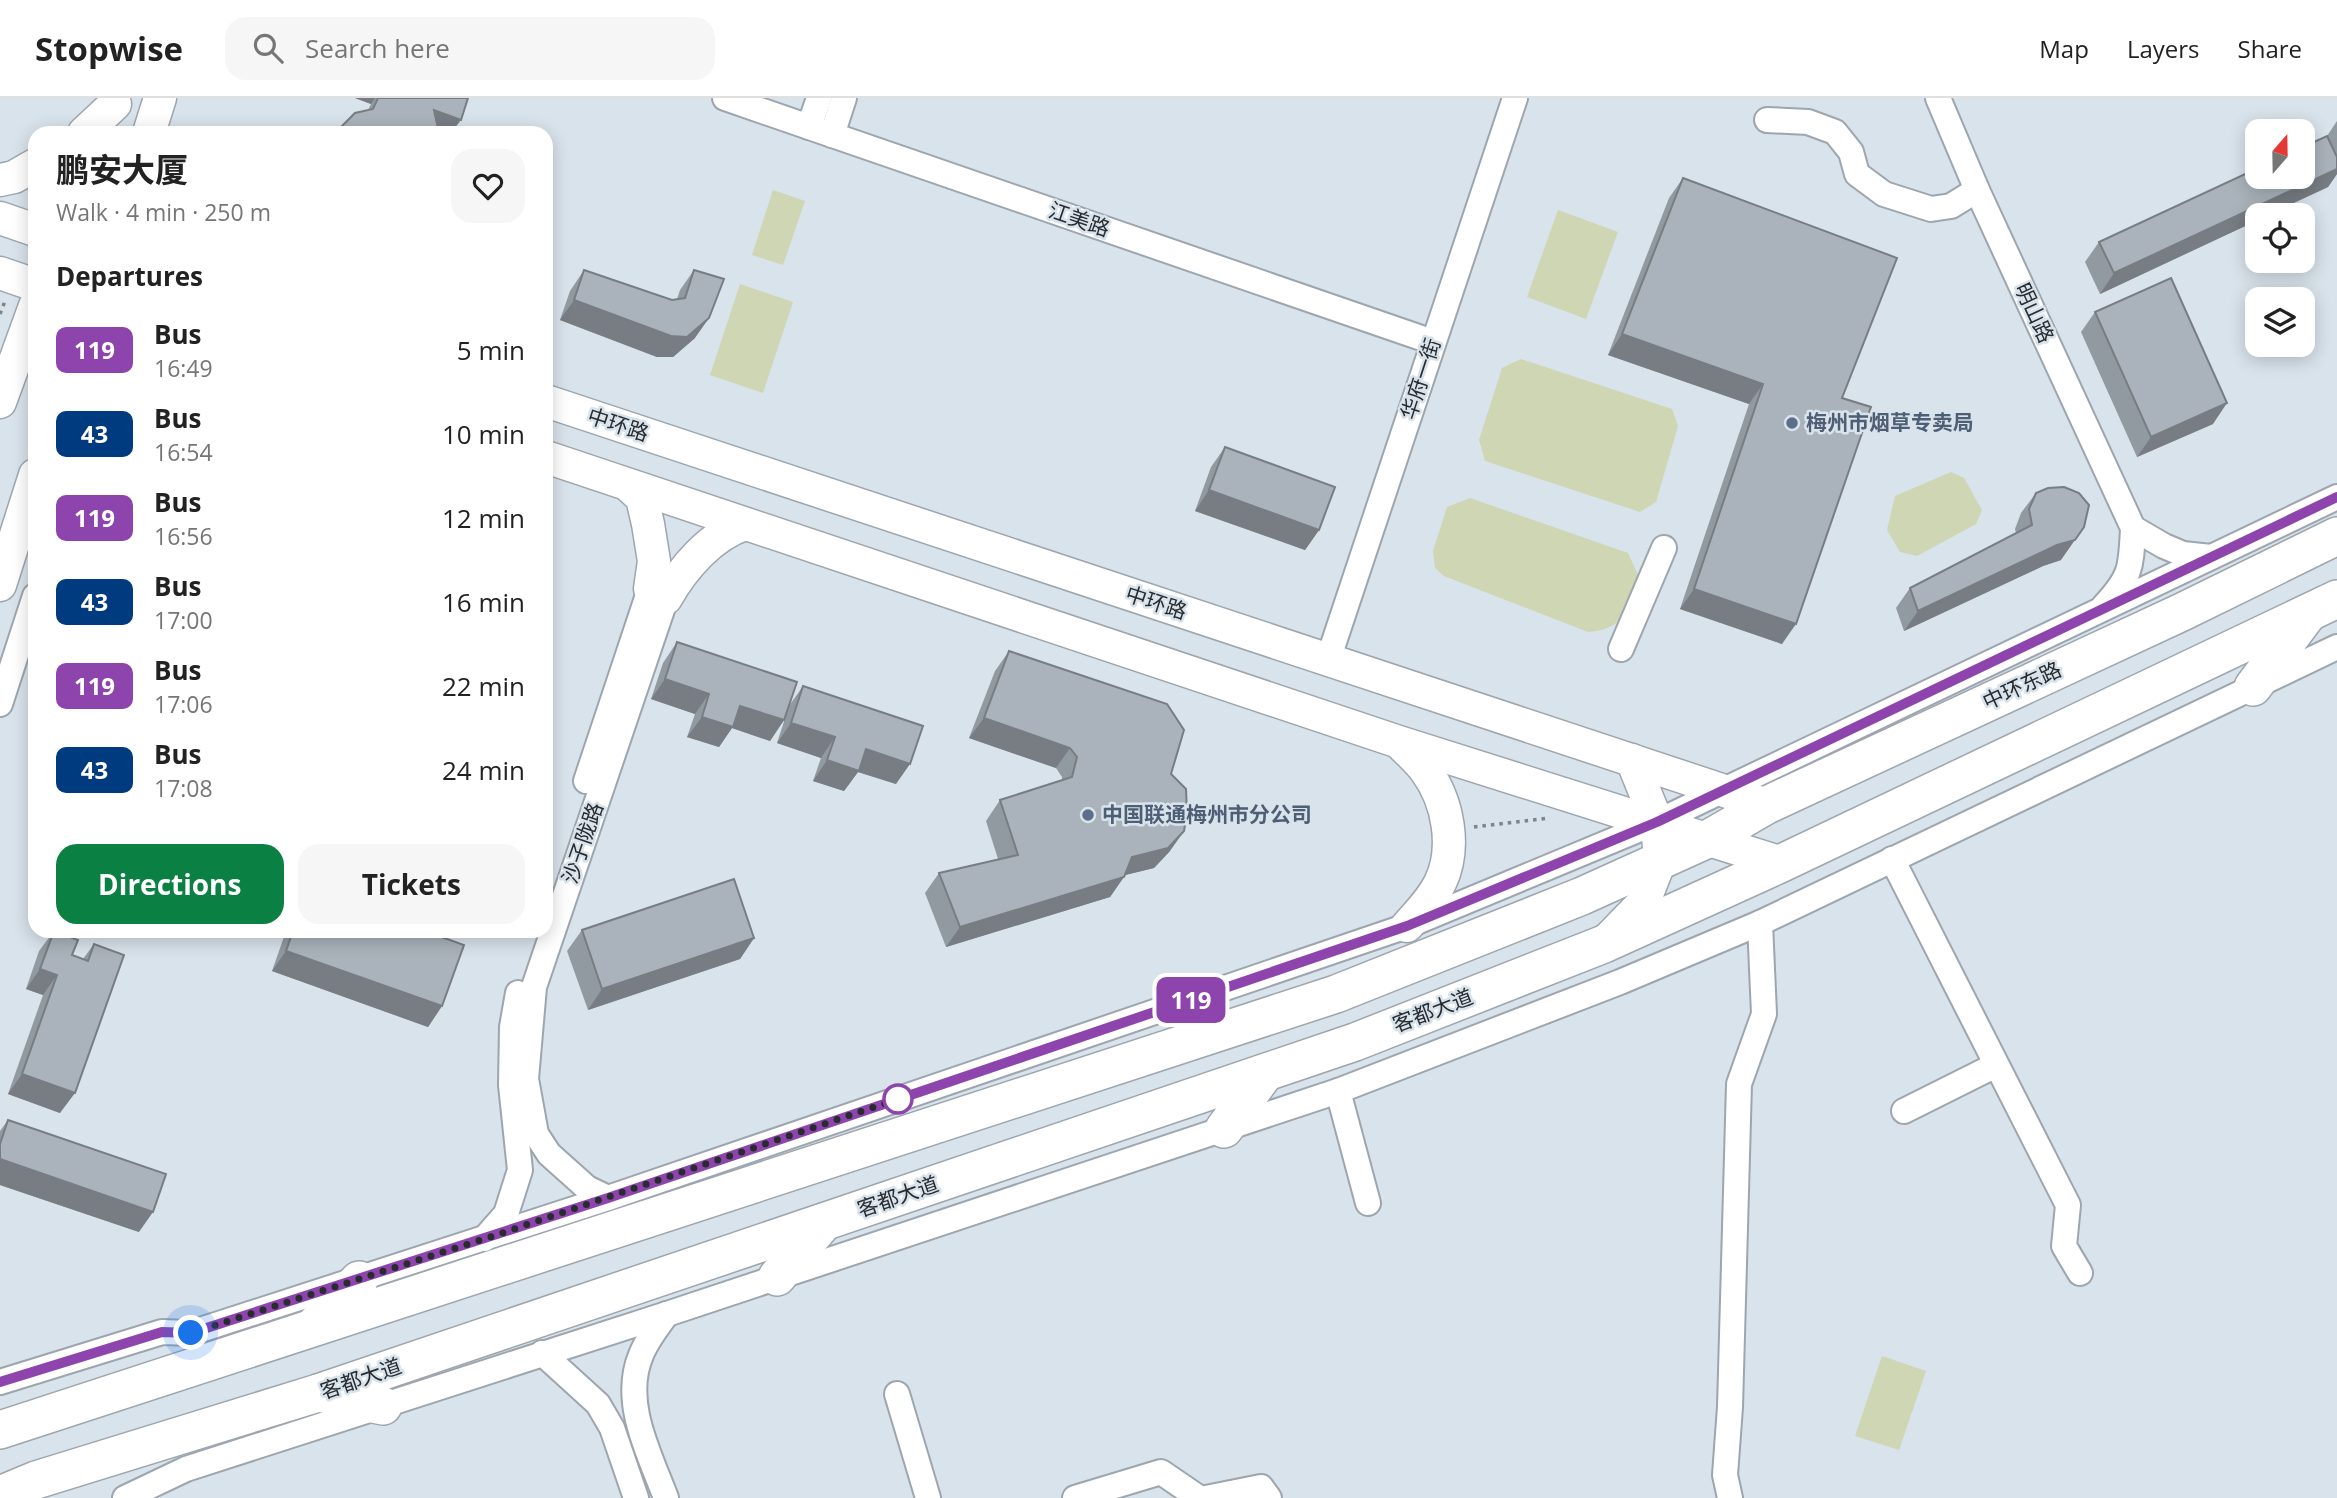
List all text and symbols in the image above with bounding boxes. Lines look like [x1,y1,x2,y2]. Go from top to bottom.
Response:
search box [225,17,715,80]
text: Stopwise [35,26,183,71]
icon: search [249,29,287,67]
text: Search here [305,30,450,66]
text: Map [2039,32,2089,65]
text: Layers [2127,32,2200,65]
text: Share [2238,32,2302,65]
north arrow [2245,119,2315,189]
map controls [2245,119,2315,357]
text: 鹏安大厦 [56,147,188,192]
button: heart [451,149,525,223]
text: Walk · 4 min · 250 m [56,196,271,228]
street label: 江美路 [1045,196,1114,243]
button: locate [2245,203,2315,273]
text: Departures [56,258,203,294]
street label: 明山路 [2009,278,2061,347]
button: layers [2245,287,2315,357]
text: Bus [154,316,201,352]
text: 5 min [457,332,525,368]
text: 119 [74,333,115,366]
street label: 华府一街 [1394,334,1446,423]
text: 16:49 [154,352,213,384]
text: Bus [154,400,201,436]
street label: 中环路 [584,401,653,447]
place label: 梅州市烟草专卖局 [1806,408,1974,436]
marker: 梅州市烟草专卖局 [1784,415,1800,431]
text: 10 min [442,416,525,452]
text: 43 [81,417,108,450]
text: 16:54 [154,436,213,468]
text: Bus [154,484,201,520]
text: 12 min [442,500,525,536]
text: 119 [74,501,115,534]
text: 16:56 [154,520,213,552]
text: Bus [154,568,201,604]
street label: 中环路 [1122,579,1191,625]
text: 16 min [442,584,525,620]
text: 43 [81,585,108,618]
text: 17:00 [154,604,213,636]
text: Bus [154,652,201,688]
street label: 中环东路 [1978,655,2066,716]
text: 22 min [442,668,525,704]
text: 119 [74,669,115,702]
text: 17:06 [154,688,213,720]
text: Bus [154,736,201,772]
text: 24 min [442,752,525,788]
text: 43 [81,753,108,786]
text: 17:08 [154,772,213,804]
street label: 沙子陇路 [555,798,609,887]
place label: 中国联通梅州市分公司 [1102,800,1312,828]
marker: 中国联通梅州市分公司 [1080,807,1096,823]
button: Directions [56,844,284,924]
button: Tickets [298,844,525,924]
line badge: 119 [1151,977,1231,1023]
street label: 客都大道 [1388,982,1477,1038]
text: 119 [1170,983,1212,1016]
unlabelled marker [883,1084,913,1114]
street label: 客都大道 [853,1169,942,1223]
your location [173,1315,208,1350]
street label: 客都大道 [316,1351,405,1405]

